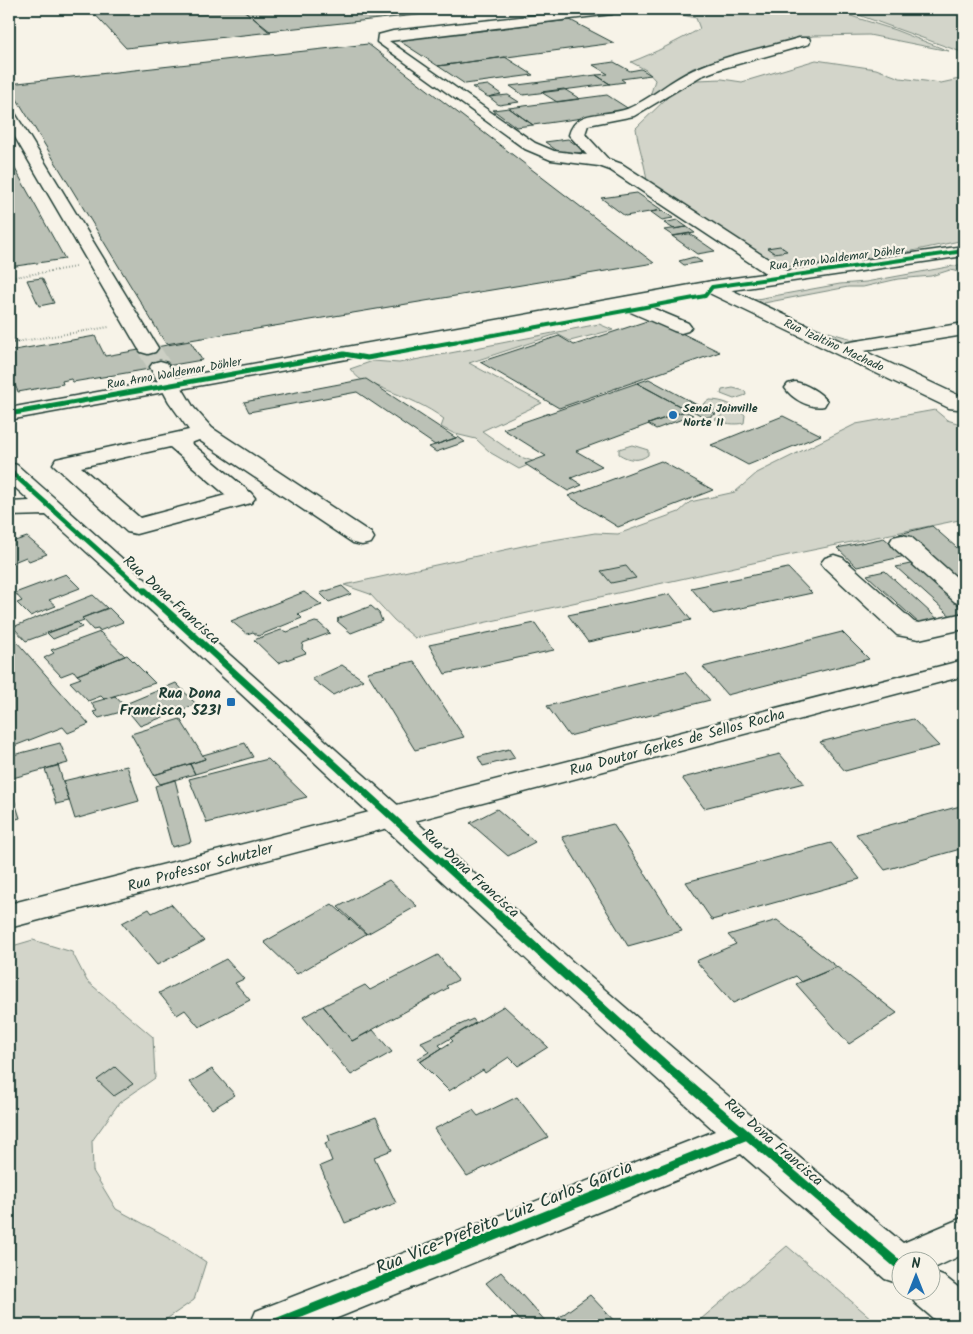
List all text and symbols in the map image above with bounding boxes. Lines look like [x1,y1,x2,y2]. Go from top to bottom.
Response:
street label: Rua Arno Waldemar Döhler [768,241,907,276]
street label: Rua Izaltino Machado [780,314,887,377]
street label: Rua Arno Waldemar Döhler [105,352,244,395]
place label: Senai Joinville Norte II [683,399,758,432]
marker: Senai Joinville Norte II [667,409,679,421]
street label: Rua Dona Francisca [117,550,226,651]
place label: Rua Dona Francisca, 5231 [119,682,221,723]
marker: Rua Dona Francisca, 5231 [225,696,237,708]
street label: Rua Doutor Gerkes de Sellos Rocha [567,703,788,783]
street label: Rua Dona Francisca [416,823,525,924]
street label: Rua Professor Schutzler [125,837,277,899]
street label: Rua Dona Francisca [718,1093,828,1193]
street label: Rua Vice-Prefeito Luiz Carlos Garcia [372,1153,638,1283]
north arrow [890,1252,940,1302]
text: N [912,1253,921,1275]

